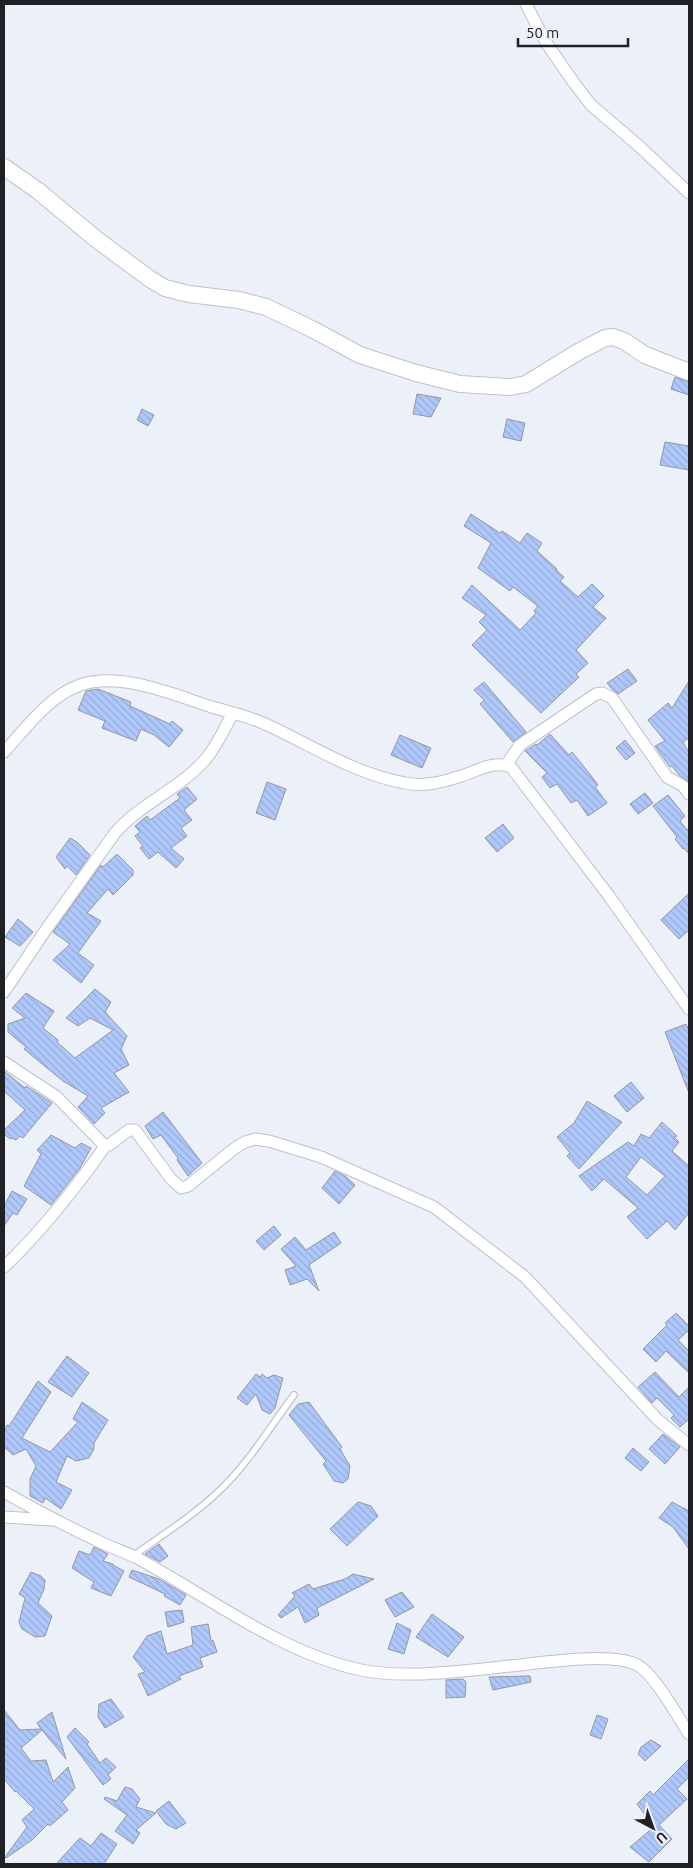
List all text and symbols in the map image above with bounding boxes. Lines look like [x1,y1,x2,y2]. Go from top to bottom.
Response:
scale bar [518,15,628,47]
text: 50 m [526,24,559,41]
north arrow [628,1803,678,1853]
text: U [653,1829,670,1847]

